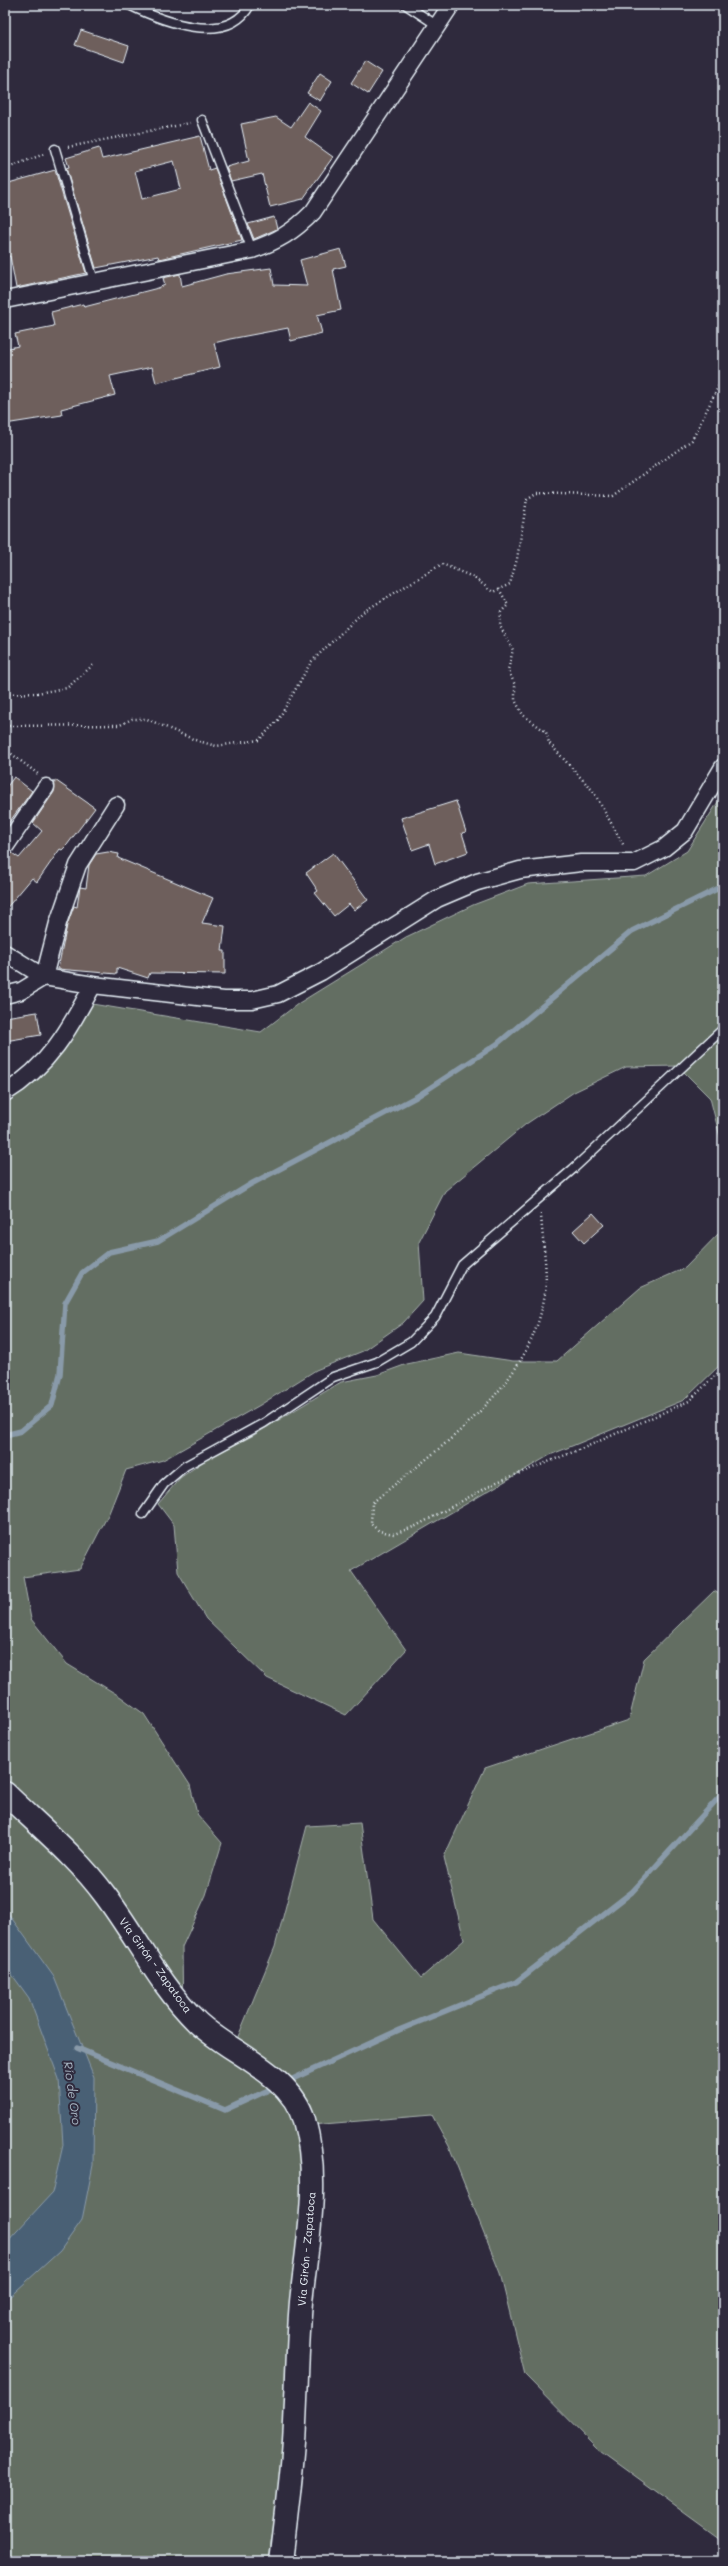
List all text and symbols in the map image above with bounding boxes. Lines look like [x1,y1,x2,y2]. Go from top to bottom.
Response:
street label: Vía Girón - Zapatoca [116,1914,196,2016]
water label: Río de Oro [61,2060,85,2126]
street label: Vía Girón - Zapatoca [294,2191,318,2307]

